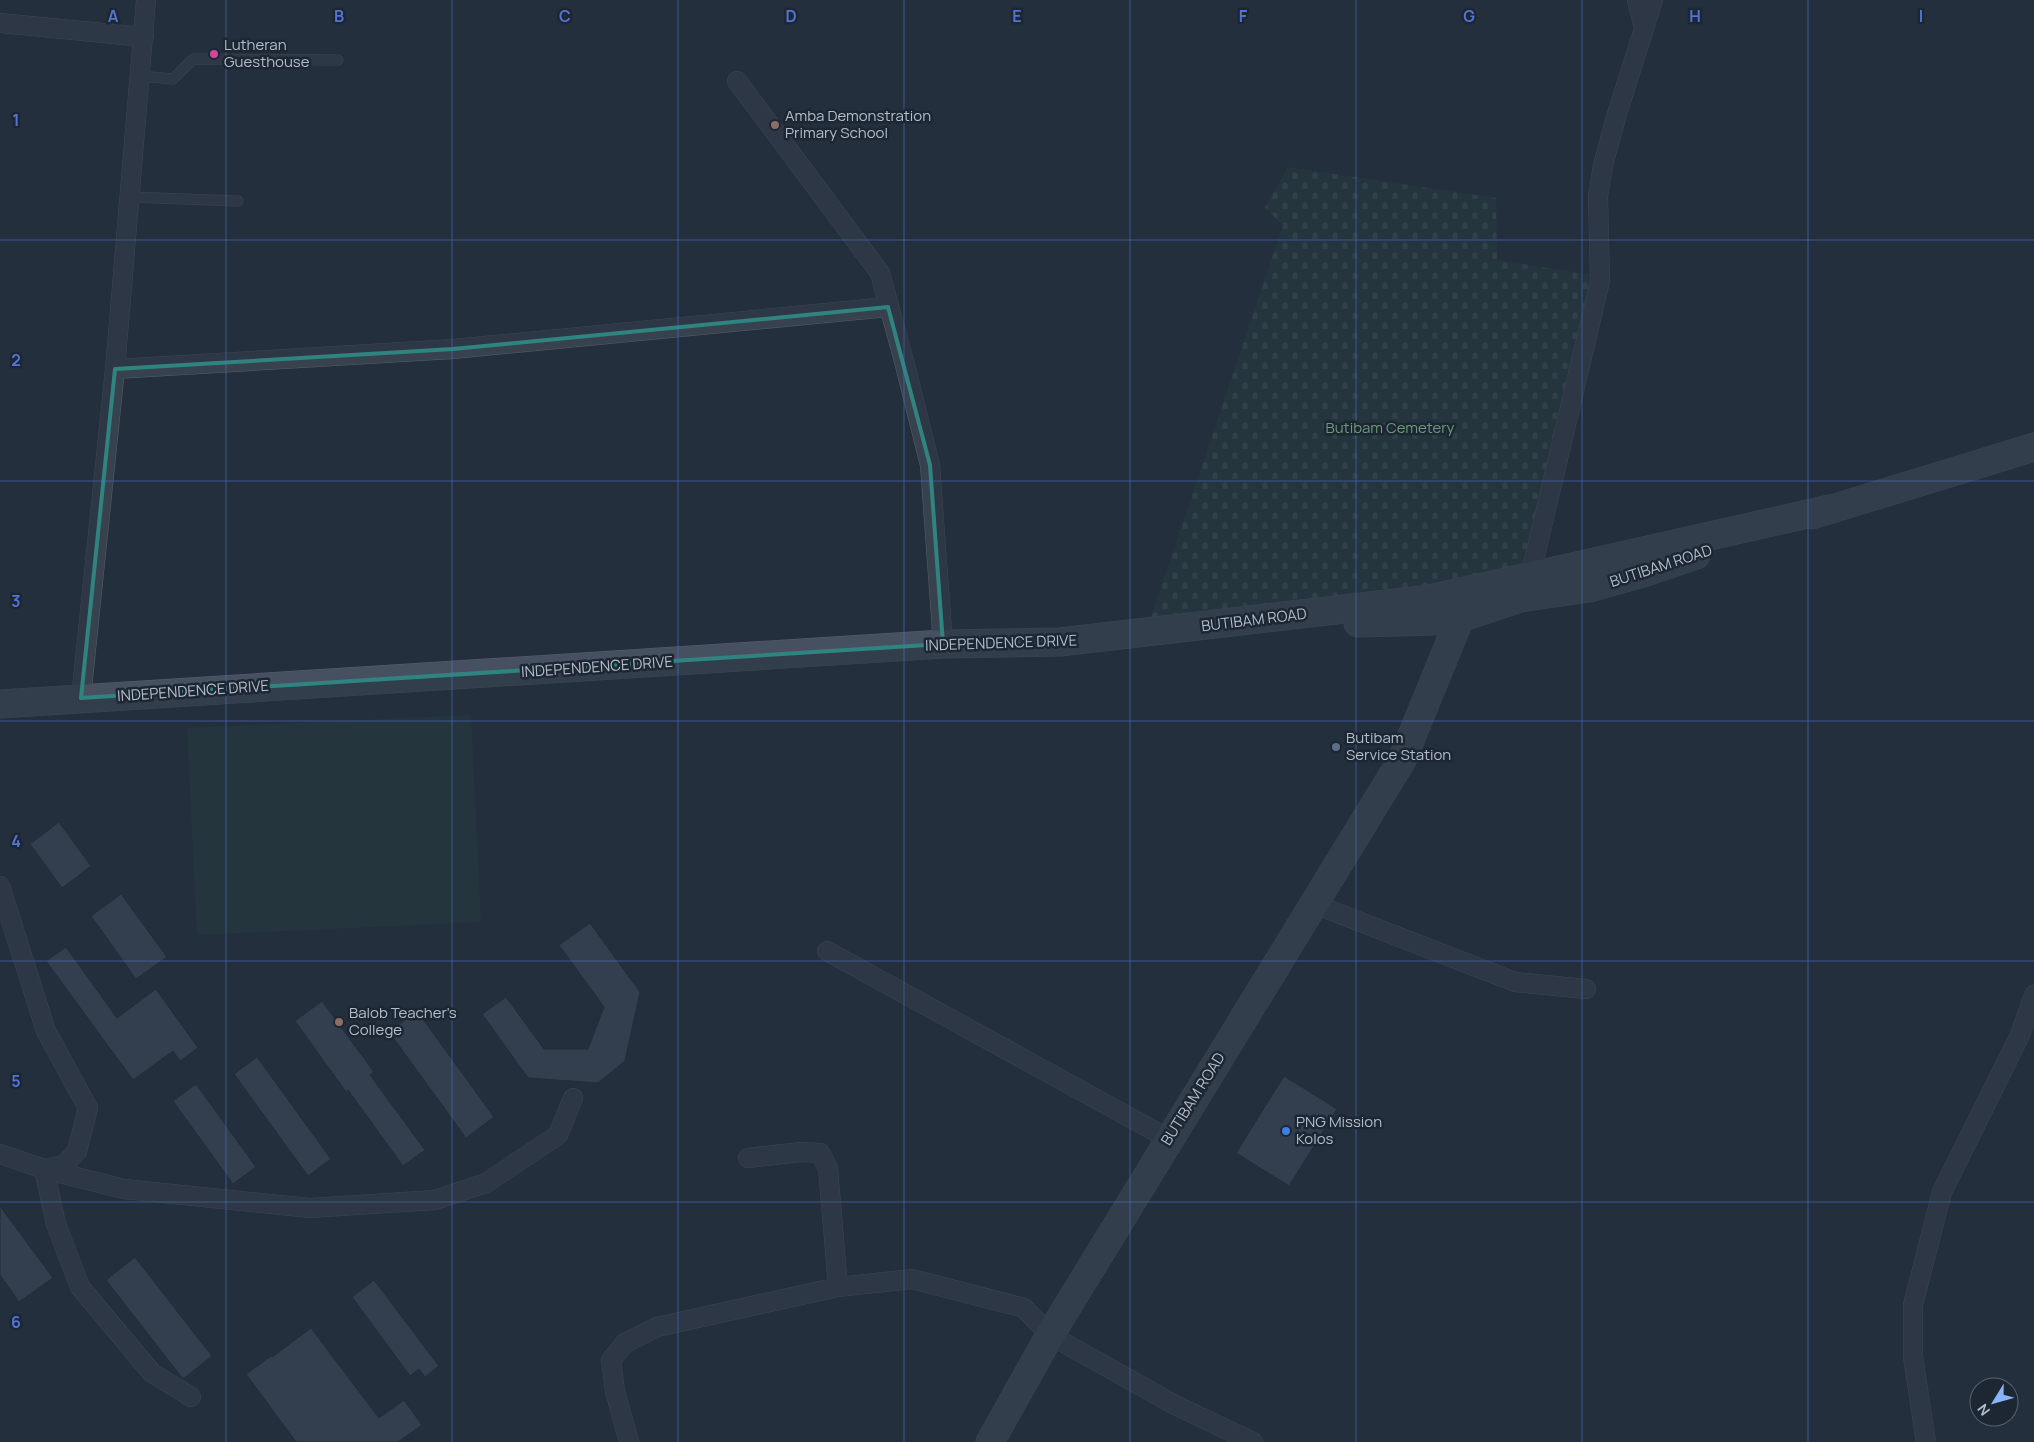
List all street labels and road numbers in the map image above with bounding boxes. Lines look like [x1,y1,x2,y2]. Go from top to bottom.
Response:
street label: BUTIBAM ROAD [1607,539,1715,592]
street label: BUTIBAM ROAD [1200,603,1308,636]
street label: INDEPENDENCE DRIVE [925,629,1077,656]
street label: INDEPENDENCE DRIVE [520,651,674,682]
street label: INDEPENDENCE DRIVE [116,675,270,706]
street label: BUTIBAM ROAD [1156,1048,1230,1149]

